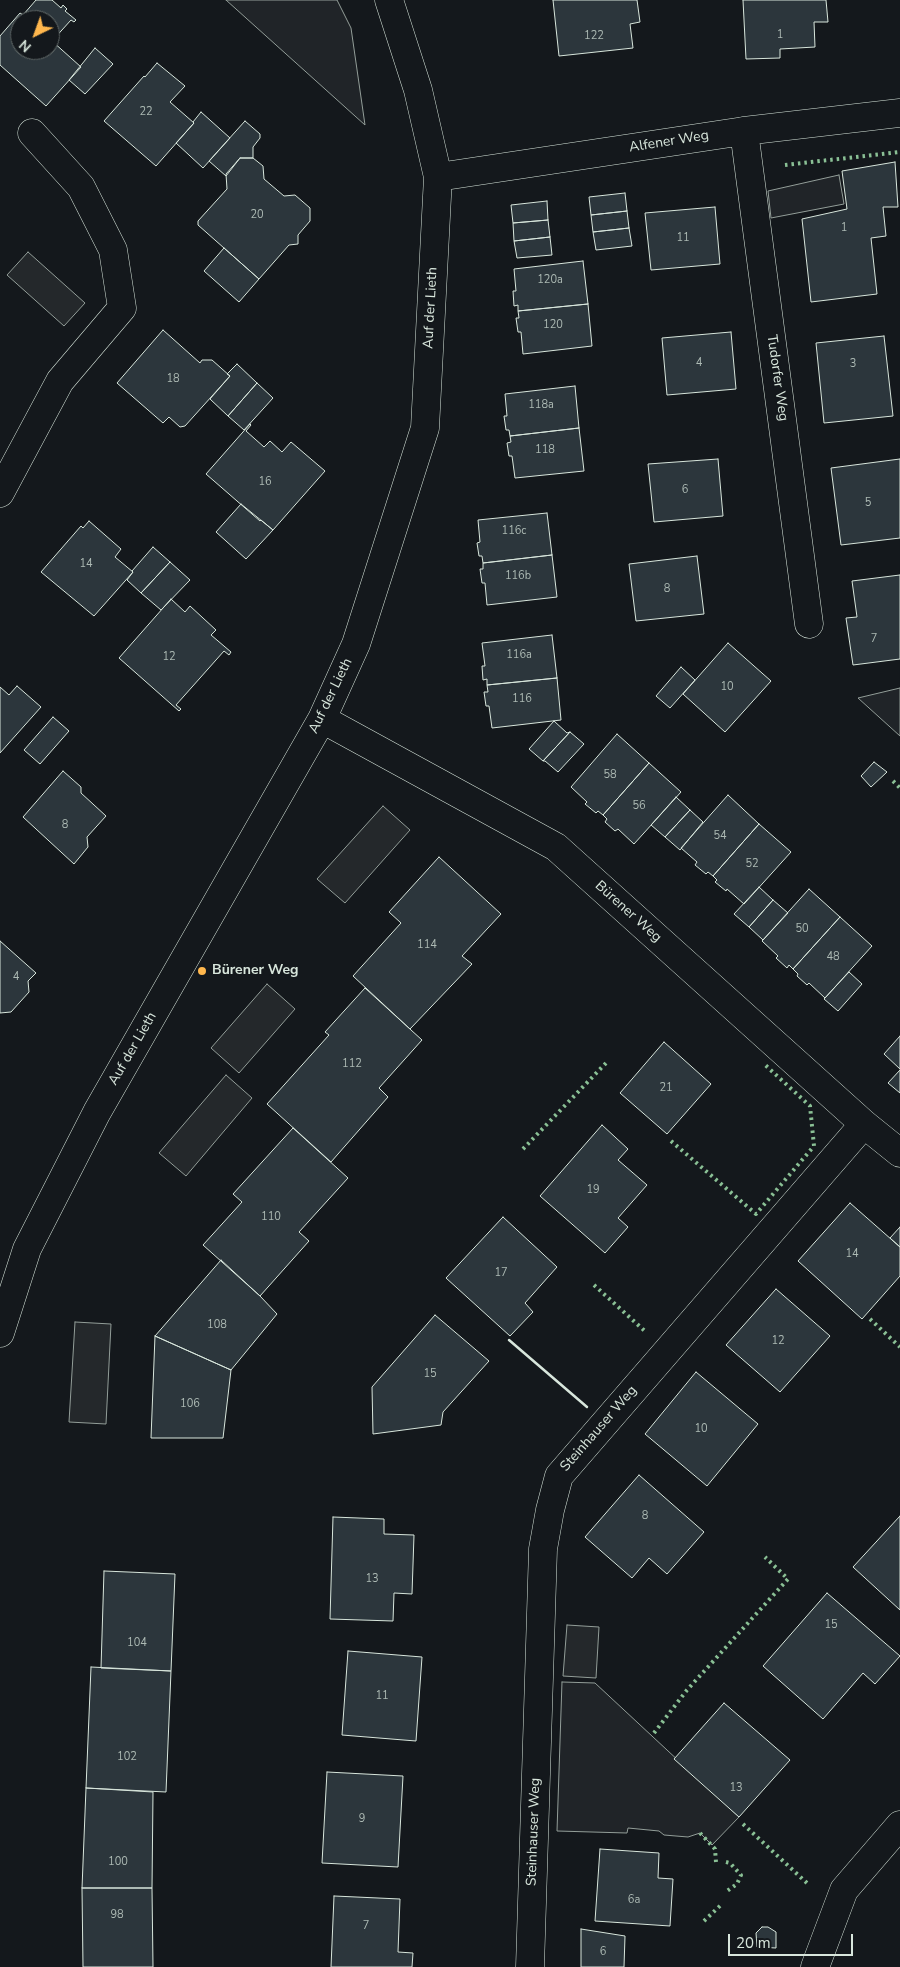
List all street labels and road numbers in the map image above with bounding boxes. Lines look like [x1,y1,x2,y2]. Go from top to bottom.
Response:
street label: Alfener Weg [628,127,710,157]
street label: Auf der Lieth [420,267,442,349]
street label: Tudorfer Weg [763,334,791,422]
street label: Auf der Lieth [306,656,356,736]
street label: Bürener Weg [591,878,665,946]
street label: Auf der Lieth [105,1009,161,1089]
street label: Steinhauser Weg [557,1383,641,1475]
street label: Steinhauser Weg [524,1778,544,1886]

